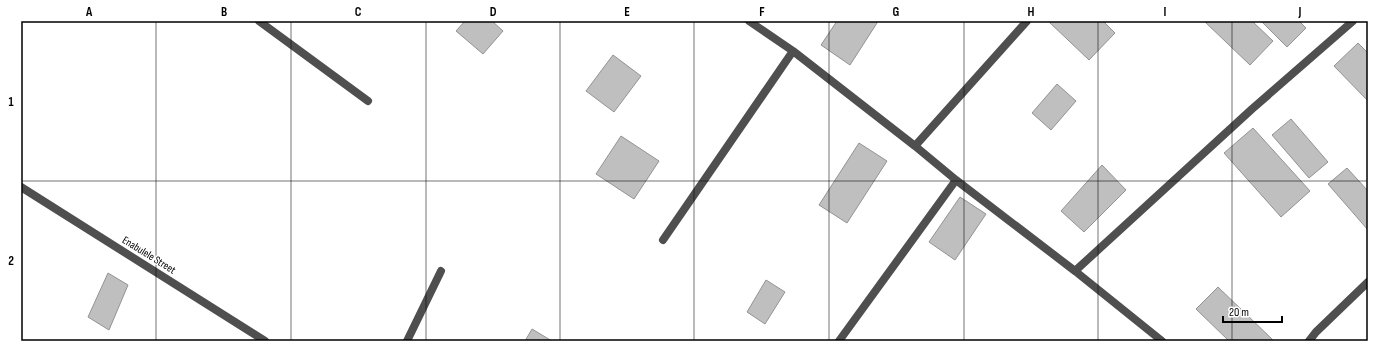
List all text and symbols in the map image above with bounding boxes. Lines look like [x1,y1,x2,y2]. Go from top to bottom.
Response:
text: A [85,4,93,20]
text: B [221,4,227,20]
text: C [355,4,362,20]
text: D [490,4,497,20]
text: E [624,4,630,20]
text: F [759,4,765,20]
text: G [893,4,900,20]
text: H [1028,4,1035,20]
text: I [1164,4,1167,20]
text: J [1298,4,1302,20]
text: 1 [8,94,14,110]
street label: Enabulele Street [120,233,179,277]
text: 2 [8,253,14,269]
scale bar [1223,298,1282,324]
text: 20 m [1229,305,1249,320]

